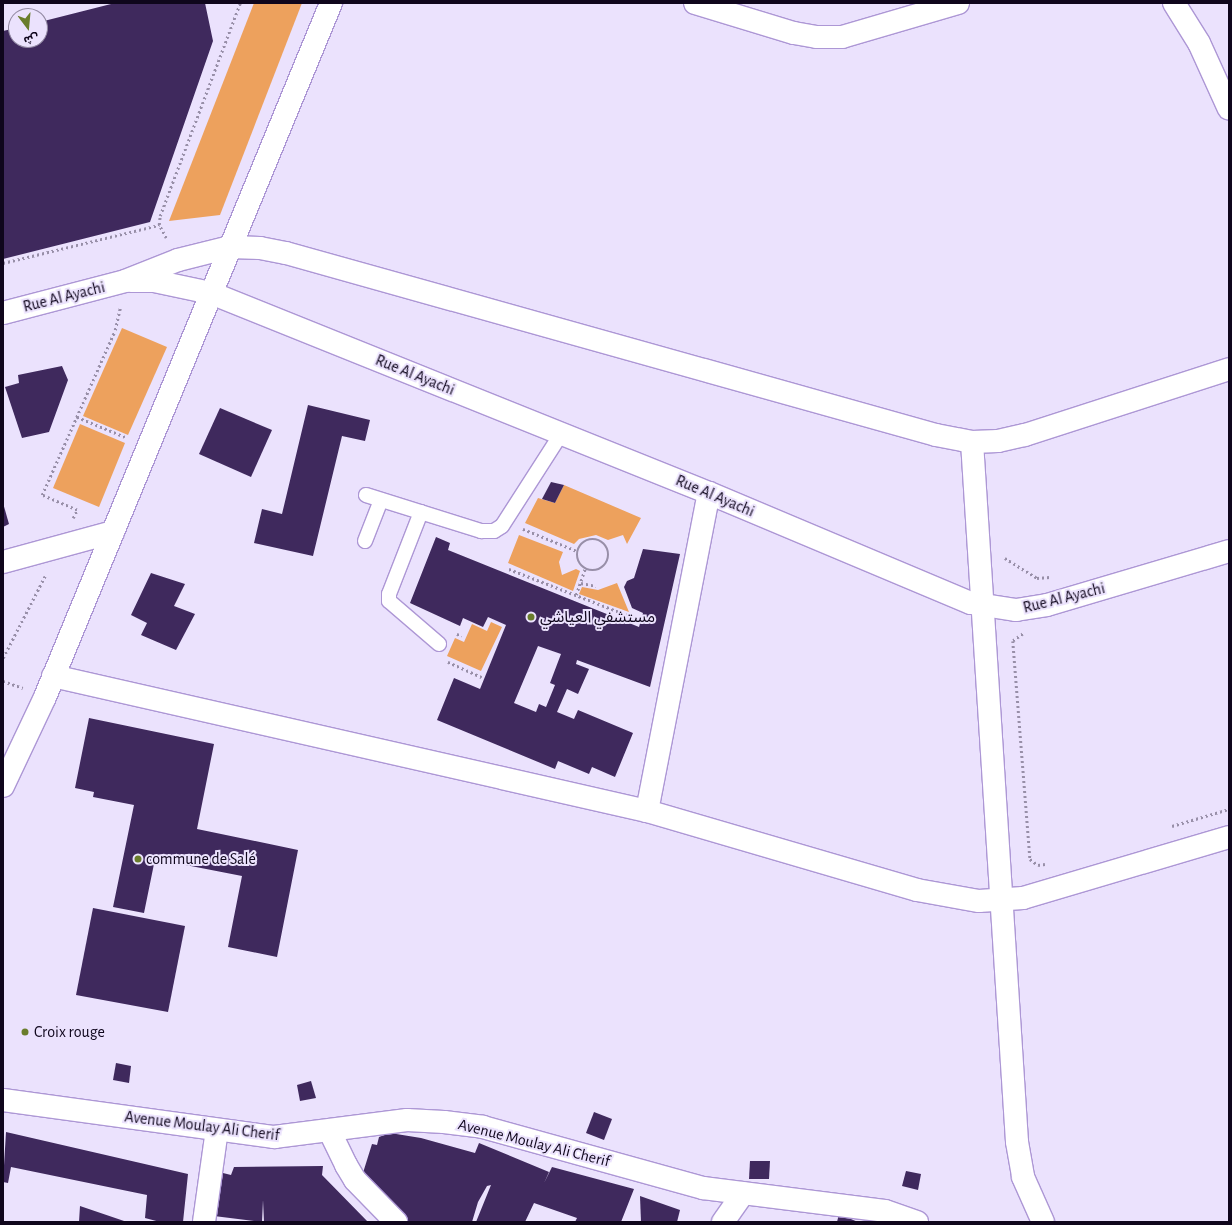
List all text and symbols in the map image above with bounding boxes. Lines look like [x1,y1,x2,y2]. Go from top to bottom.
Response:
north arrow [8,8,48,48]
text: ش [22,32,40,46]
street label: Rue Al Ayachi [21,278,107,316]
street label: Rue Al Ayachi [373,350,457,400]
street label: Rue Al Ayachi [673,471,757,521]
street label: Rue Al Ayachi [1021,579,1107,617]
place label: مستشفي العياشي [540,607,655,627]
marker: مستشفي العياشي [525,611,537,623]
place label: commune de Salé [146,849,256,869]
marker: commune de Salé [133,854,143,864]
place label: Croix rouge [34,1022,105,1042]
marker: Croix rouge [19,1026,31,1038]
street label: Avenue Moulay Ali Cherif [123,1107,281,1145]
street label: Avenue Moulay Ali Cherif [456,1115,612,1171]

